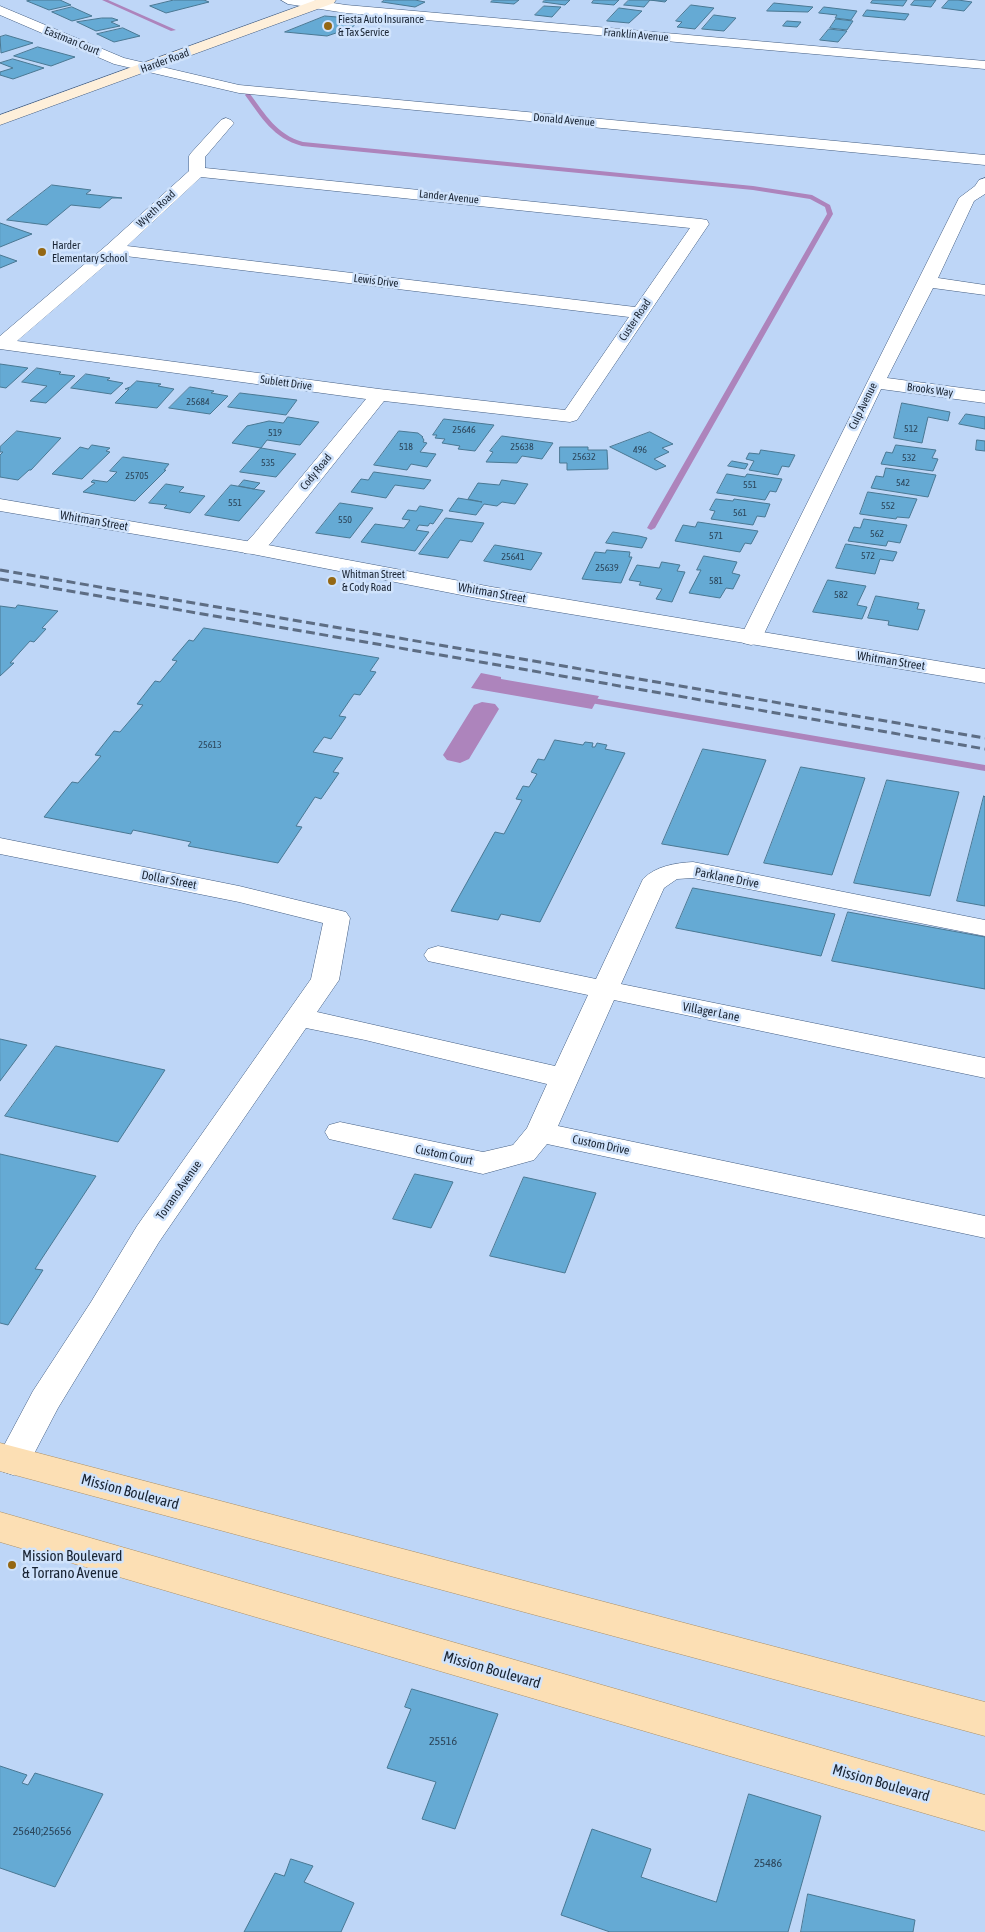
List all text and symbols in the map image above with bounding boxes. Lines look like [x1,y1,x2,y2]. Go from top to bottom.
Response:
place label: Fiesta Auto Insurance & Tax Service [338,13,424,39]
marker: Fiesta Auto Insurance & Tax Service [322,20,334,32]
street label: Eastman Court [42,24,102,58]
street label: Franklin Avenue [603,26,669,44]
street label: Harder Road [139,46,191,76]
street label: Donald Avenue [533,111,595,129]
street label: Lander Avenue [418,187,480,207]
street label: Wyeth Road [134,188,178,230]
place label: Harder Elementary School [52,239,128,265]
marker: Harder Elementary School [36,246,48,258]
street label: Lewis Drive [353,272,399,290]
street label: Custer Road [616,296,654,344]
street label: Sublett Drive [259,373,313,393]
street label: Culp Avenue [846,380,880,432]
street label: Brooks Way [906,380,954,400]
house number: 25684 [186,396,210,408]
house number: 512 [904,423,918,435]
house number: 25646 [452,424,476,436]
house number: 519 [268,427,282,439]
house number: 518 [399,441,413,453]
house number: 25638 [510,441,534,453]
house number: 496 [633,444,647,456]
street label: Cody Road [298,451,334,493]
house number: 25632 [572,451,596,463]
house number: 532 [902,452,916,464]
house number: 535 [261,457,275,469]
house number: 25705 [125,470,149,482]
house number: 542 [896,477,910,489]
house number: 551 [743,479,757,491]
house number: 551 [228,497,242,509]
house number: 552 [881,500,895,512]
house number: 561 [733,507,747,519]
street label: Whitman Street [59,508,129,534]
house number: 550 [338,514,352,526]
house number: 562 [870,528,884,540]
house number: 571 [709,530,723,542]
house number: 572 [861,550,875,562]
house number: 25641 [501,551,525,563]
house number: 25639 [595,562,619,574]
place label: Whitman Street & Cody Road [342,568,405,594]
marker: Whitman Street & Cody Road [326,575,338,587]
house number: 581 [709,575,723,587]
street label: Whitman Street [457,580,527,606]
house number: 582 [834,589,848,601]
street label: Whitman Street [856,649,926,673]
house number: 25613 [198,739,222,751]
street label: Parklane Drive [694,865,760,891]
street label: Dollar Street [140,868,198,892]
street label: Villager Lane [681,999,741,1025]
street label: Custom Drive [571,1132,631,1158]
street label: Custom Court [414,1142,474,1168]
street label: Torrano Avenue [153,1158,205,1222]
street label: Mission Boulevard [79,1470,181,1514]
place label: Mission Boulevard & Torrano Avenue [22,1547,122,1582]
marker: Mission Boulevard & Torrano Avenue [6,1559,18,1571]
street label: Mission Boulevard [441,1648,543,1692]
house number: 25516 [429,1734,457,1748]
street label: Mission Boulevard [830,1761,932,1805]
house number: 25640;25656 [13,1824,71,1838]
house number: 25486 [754,1856,782,1870]

